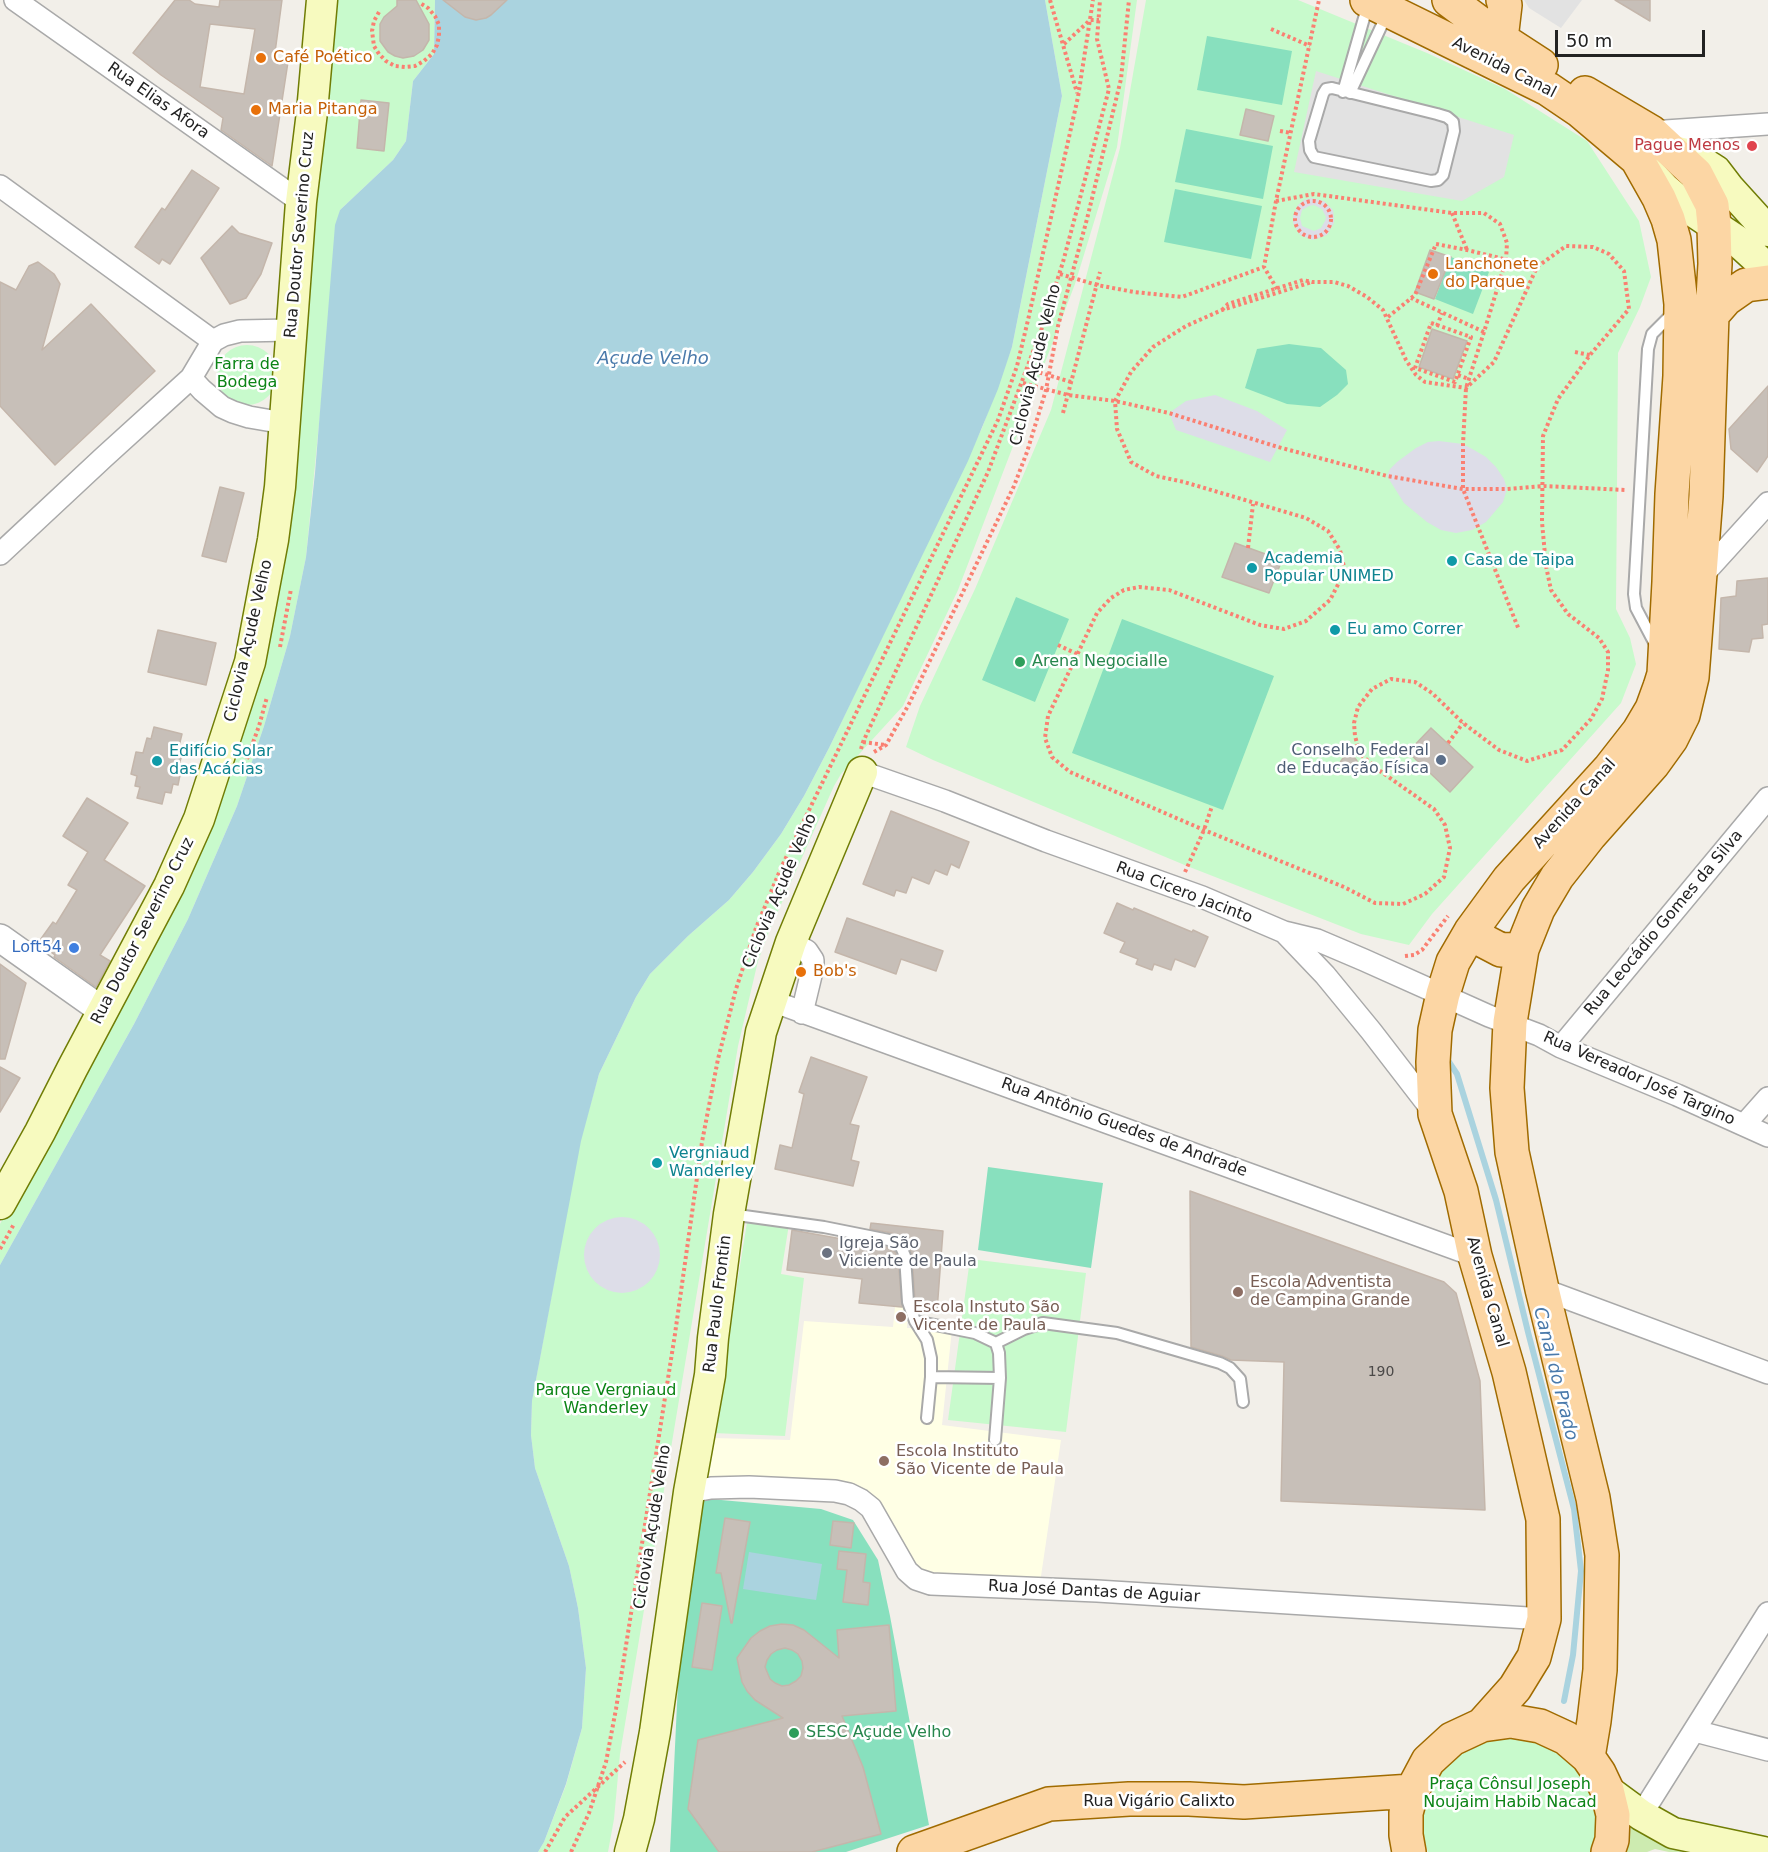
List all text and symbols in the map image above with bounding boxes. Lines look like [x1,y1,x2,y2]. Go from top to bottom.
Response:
scale bar [1558,18,1708,56]
text: 50 m [1566,30,1612,51]
street label: Avenida Canal [1449,33,1559,103]
place label: Café Poético [273,48,373,68]
marker: Café Poético [254,51,268,65]
street label: Rua Elias Afora [103,59,213,143]
place label: Maria Pitanga [268,100,377,120]
marker: Maria Pitanga [249,103,263,117]
street label: Rua Doutor Severino Cruz [281,131,319,339]
place label: Pague Menos [1634,136,1740,156]
marker: Pague Menos [1745,139,1759,153]
place label: Lanchonete do Parque [1445,255,1539,293]
marker: Lanchonete do Parque [1426,267,1440,281]
street label: Ciclovia Açude Velho [1007,282,1065,448]
water label: Açude Velho [597,348,709,370]
park label: Farra de Bodega [214,355,280,393]
place label: Academia Popular UNIMED [1264,549,1394,587]
place label: Casa de Taipa [1464,551,1575,571]
marker: Casa de Taipa [1445,554,1459,568]
street label: Ciclovia Açude Velho [221,558,277,724]
marker: Academia Popular UNIMED [1245,561,1259,575]
place label: Eu amo Correr [1347,620,1463,640]
marker: Eu amo Correr [1328,623,1342,637]
place label: Arena Negocialle [1032,652,1168,672]
marker: Arena Negocialle [1013,655,1027,669]
place label: Conselho Federal de Educação Física [1276,741,1429,779]
place label: Edifício Solar das Acácias [169,742,273,780]
marker: Conselho Federal de Educação Física [1434,753,1448,767]
marker: Edifício Solar das Acácias [150,754,164,768]
street label: Avenida Canal [1530,755,1620,853]
street label: Ciclovia Açude Velho [739,811,821,971]
street label: Rua Leocádio Gomes da Silva [1581,826,1747,1020]
street label: Rua Doutor Severino Cruz [87,834,199,1028]
street label: Rua Cicero Jacinto [1113,858,1255,928]
place label: Loft54 [12,938,62,958]
marker: Loft54 [67,941,81,955]
place label: Bob's [813,962,857,982]
marker: Bob's [794,965,808,979]
street label: Rua Vereador José Targino [1540,1028,1738,1130]
street label: Rua Antônio Guedes de Andrade [998,1074,1250,1182]
place label: Vergniaud Wanderley [669,1144,754,1182]
marker: Vergniaud Wanderley [650,1156,664,1170]
street label: Rua Paulo Frontin [700,1234,736,1374]
place label: Igreja São Viciente de Paula [839,1234,977,1272]
street label: Avenida Canal [1462,1234,1512,1350]
marker: Igreja São Viciente de Paula [820,1246,834,1260]
place label: Escola Adventista de Campina Grande [1250,1273,1410,1311]
marker: Escola Adventista de Campina Grande [1231,1285,1245,1299]
place label: Escola Instuto São Vicente de Paula [913,1298,1060,1336]
water label: Canal do Prado [1528,1305,1582,1443]
marker: Escola Instuto São Vicente de Paula [894,1310,908,1324]
house number: 190 [1368,1364,1394,1380]
park label: Parque Vergniaud Wanderley [536,1381,676,1419]
place label: Escola Instituto São Vicente de Paula [896,1442,1064,1480]
street label: Ciclovia Açude Velho [631,1443,675,1611]
marker: Escola Instituto São Vicente de Paula [877,1454,891,1468]
street label: Rua José Dantas de Aguiar [988,1577,1200,1607]
place label: SESC Açude Velho [806,1723,951,1743]
marker: SESC Açude Velho [787,1726,801,1740]
park label: Praça Cônsul Joseph Noujaim Habib Nacad [1423,1775,1597,1813]
street label: Rua Vigário Calixto [1083,1792,1235,1812]

